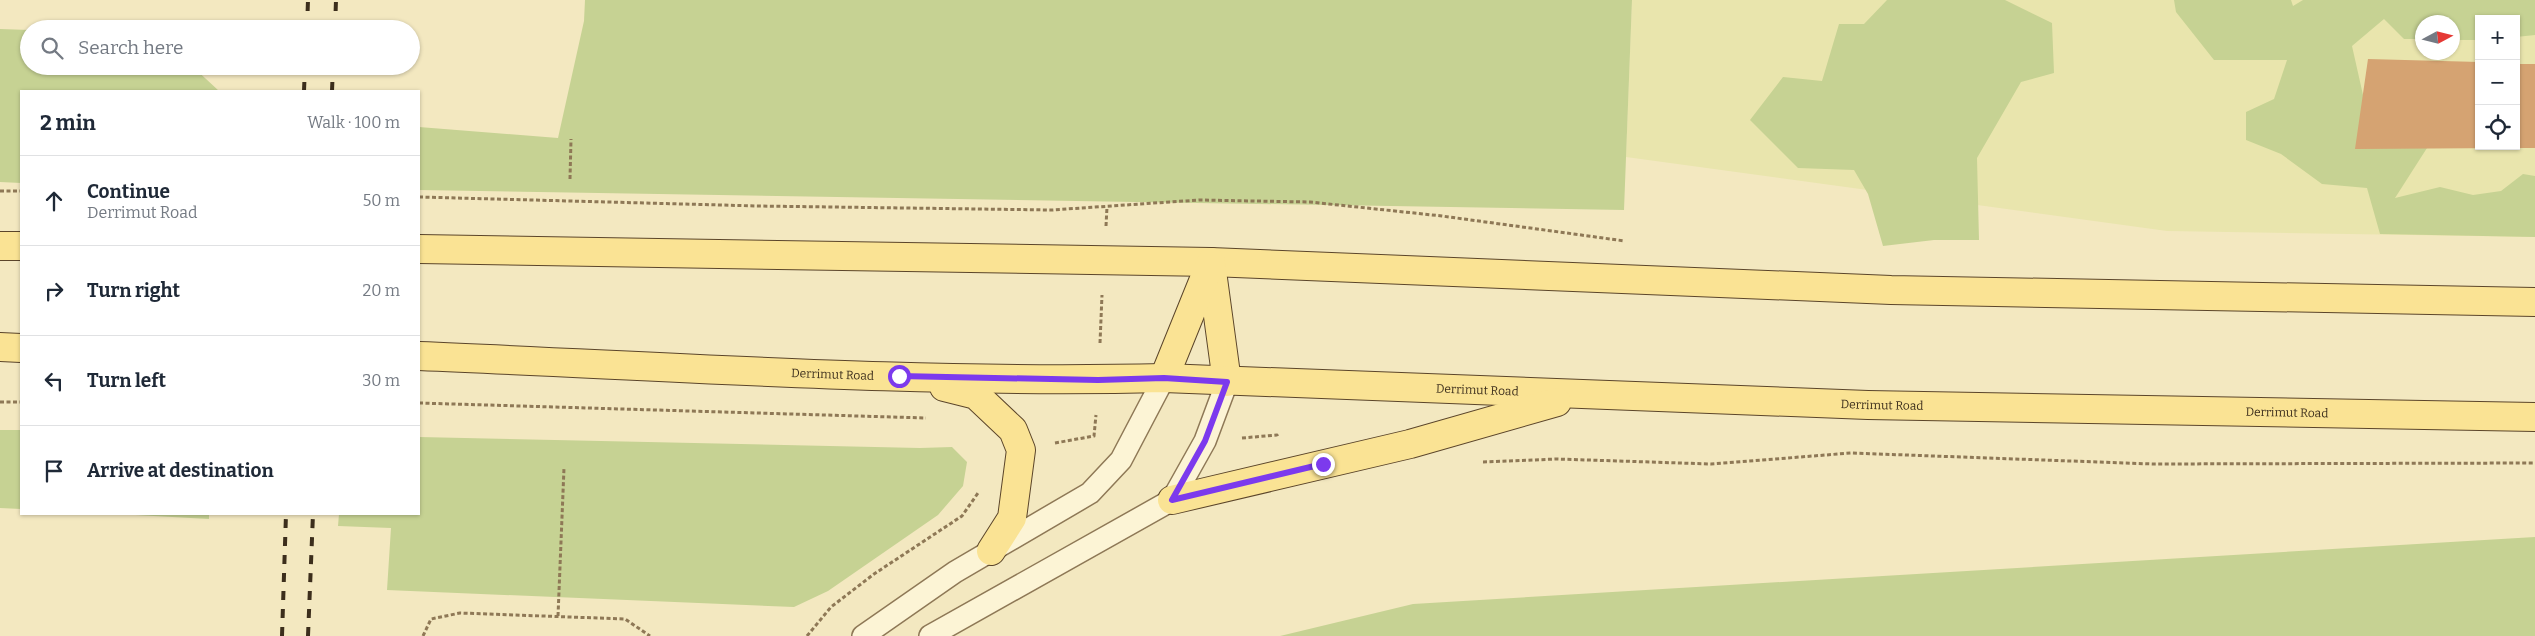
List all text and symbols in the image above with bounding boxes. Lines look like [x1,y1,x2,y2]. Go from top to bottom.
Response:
north arrow [2415,15,2460,60]
map controls [2475,15,2520,150]
button: + [2475,15,2520,60]
search box [20,20,420,75]
icon: search [38,34,66,62]
text: Search here [78,36,183,59]
button: − [2475,60,2520,105]
button: locate [2475,105,2520,150]
text: 2 min [40,110,96,136]
text: Walk · 100 m [307,113,400,132]
text: Continue [87,180,170,203]
icon: ahead [40,187,68,215]
text: 50 m [363,191,400,210]
text: Derrimut Road [87,203,197,222]
icon: right [40,277,68,305]
text: Turn right [87,279,180,302]
text: 20 m [363,281,400,300]
route start [888,365,911,388]
street label: Derrimut Road [791,366,874,383]
icon: left [40,367,68,395]
text: Turn left [87,369,166,392]
text: 30 m [362,371,400,390]
street label: Derrimut Road [1436,381,1519,399]
street label: Derrimut Road [1840,397,1924,413]
street label: Derrimut Road [2245,405,2329,420]
route end [1312,453,1335,476]
icon: arrive [40,457,68,485]
text: Arrive at destination [87,459,274,482]

